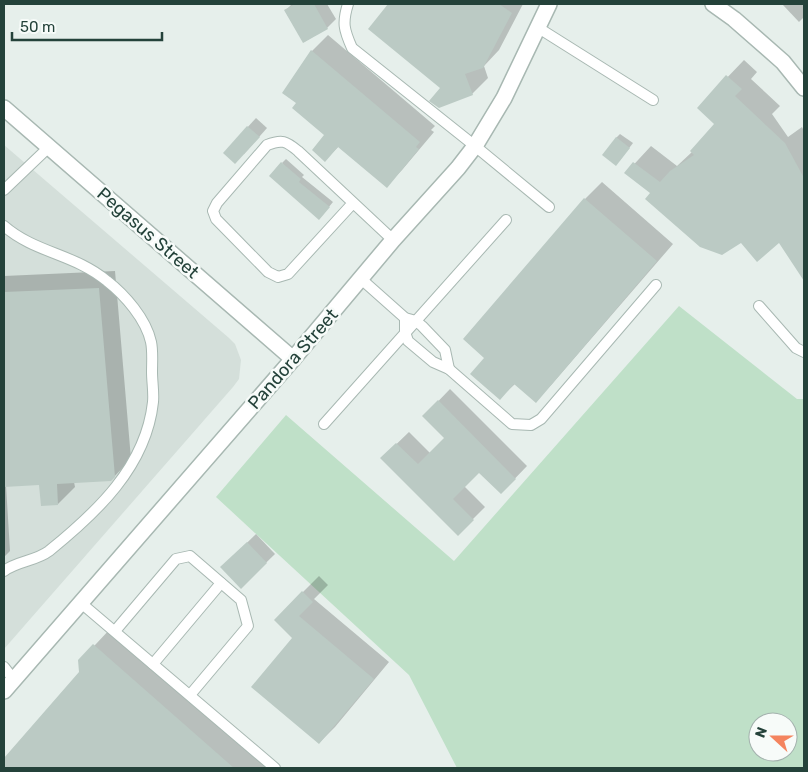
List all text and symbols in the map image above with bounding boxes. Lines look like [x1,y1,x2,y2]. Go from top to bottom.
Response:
scale bar [12,10,162,42]
text: 50 m [20,18,55,36]
street label: Pegasus Street [93,183,203,283]
street label: Pandora Street [243,304,343,414]
north arrow [748,712,798,762]
text: N [752,725,771,740]

